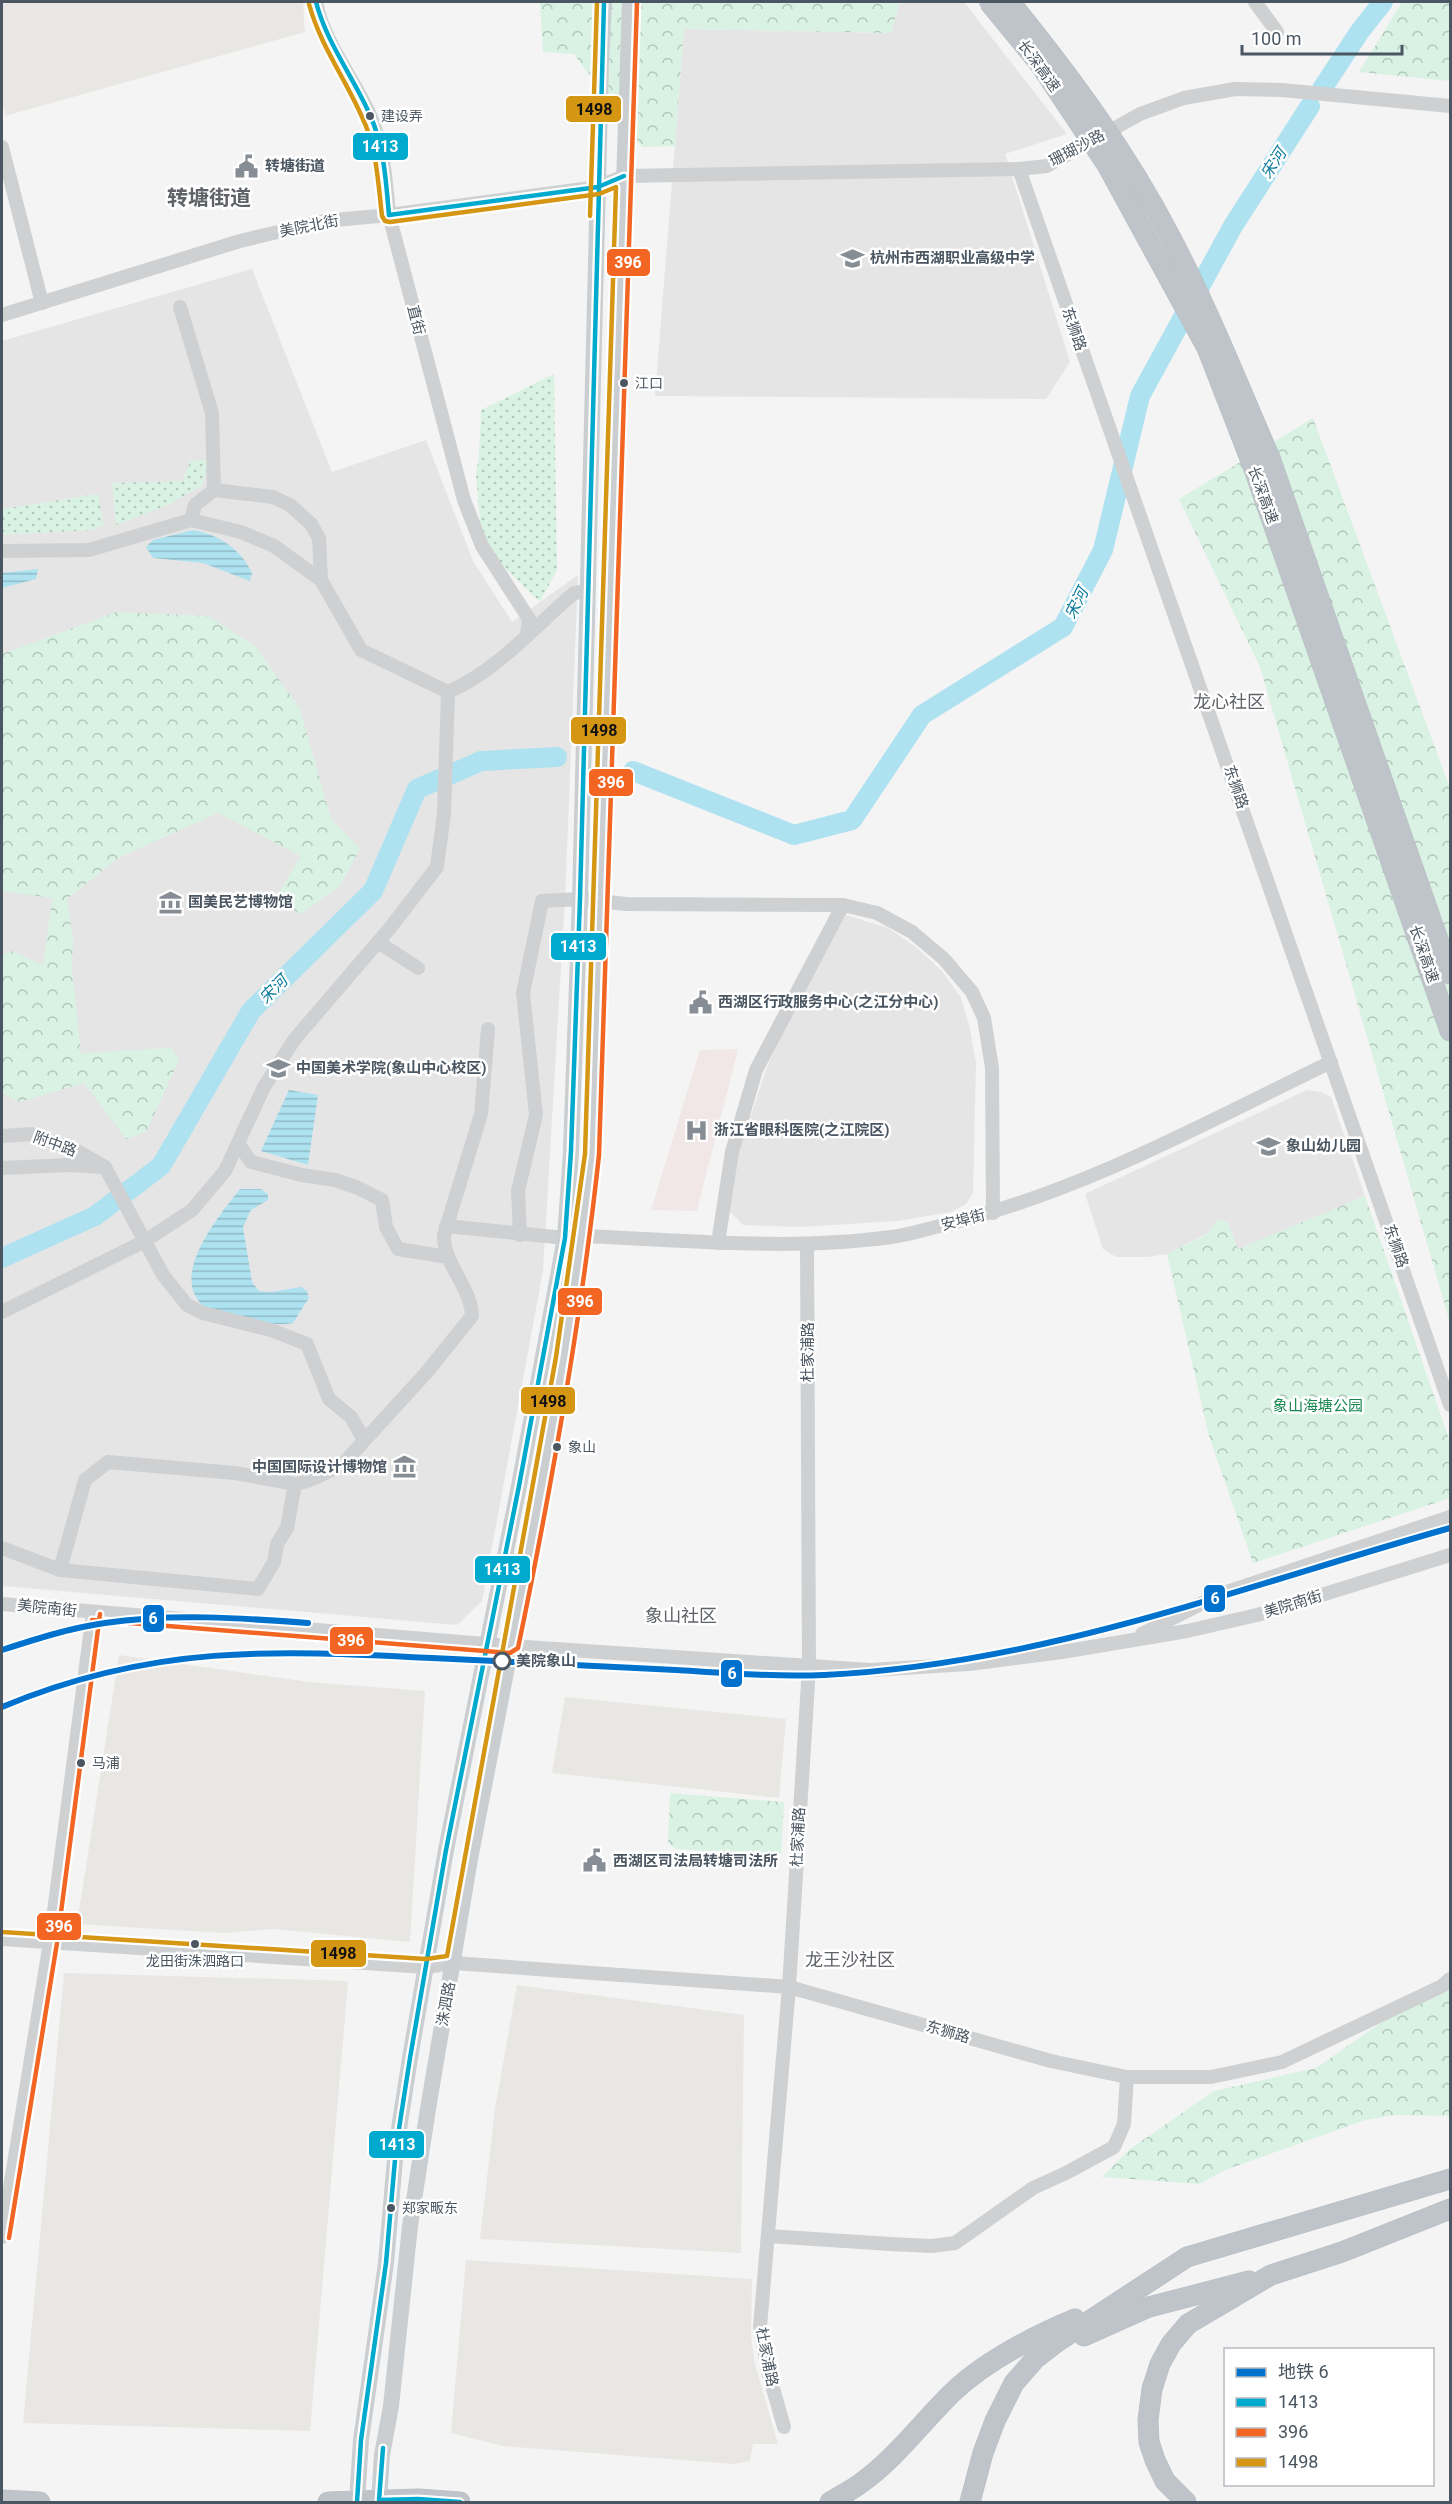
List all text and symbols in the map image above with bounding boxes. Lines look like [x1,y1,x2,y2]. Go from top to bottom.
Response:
scale bar [1242,18,1402,56]
text: 100 m [1251,28,1302,49]
street label: 长深高速 [1014,36,1064,96]
line badge: 1498 [565,95,622,123]
text: 1498 [576,100,612,119]
place label: 建设弄 [381,108,423,124]
marker: 建设弄 [364,110,376,122]
street label: 珊瑚沙路 [1046,126,1108,170]
line badge: 1413 [352,132,409,161]
text: 1413 [362,137,398,156]
water label: 宋河 [1257,142,1292,182]
public building icon: 转塘街道 [234,153,260,179]
place label: 转塘街道 [265,157,325,175]
district label: 转塘街道 [167,186,251,210]
street label: 美院北街 [278,211,340,241]
school or university icon: 杭州市西湖职业高级中学 [839,245,865,271]
line badge: 396 [606,248,651,277]
place label: 杭州市西湖职业高级中学 [870,249,1035,267]
text: 396 [614,253,642,272]
street label: 直街 [404,303,428,337]
street label: 东狮路 [1058,305,1090,353]
place label: 江口 [635,375,663,391]
marker: 江口 [618,377,630,389]
street label: 长深高速 [1244,464,1282,526]
water label: 宋河 [1061,582,1094,622]
district label: 龙心社区 [1193,691,1265,712]
line badge: 1498 [570,716,627,745]
text: 1498 [581,721,617,740]
street label: 东狮路 [1220,763,1252,811]
line badge: 396 [588,768,634,797]
text: 396 [597,773,625,792]
museum icon: 国美民艺博物馆 [157,889,183,915]
place label: 国美民艺博物馆 [188,893,293,911]
street label: 长深高速 [1406,923,1442,985]
line badge: 1413 [550,932,607,961]
text: 1413 [560,937,596,956]
water label: 宋河 [255,969,294,1007]
public building icon: 西湖区行政服务中心(之江分中心) [687,989,713,1015]
place label: 西湖区行政服务中心(之江分中心) [718,993,939,1011]
school or university icon: 中国美术学院(象山中心校区) [265,1055,291,1081]
place label: 中国美术学院(象山中心校区) [296,1059,487,1077]
hospital icon: 浙江省眼科医院(之江院区) [683,1117,709,1143]
place label: 浙江省眼科医院(之江院区) [714,1121,890,1139]
street label: 附中路 [31,1128,79,1160]
school or university icon: 象山幼儿园 [1255,1133,1281,1159]
place label: 象山幼儿园 [1286,1137,1361,1155]
street label: 安埠街 [939,1206,987,1234]
street label: 东狮路 [1380,1222,1412,1270]
line badge: 396 [557,1287,603,1316]
text: 396 [566,1292,594,1311]
street label: 杜家浦路 [799,1322,817,1382]
line badge: 1498 [520,1386,576,1415]
text: 1498 [530,1392,566,1411]
park label: 象山海塘公园 [1273,1397,1363,1415]
place label: 象山 [568,1439,596,1455]
marker: 象山 [551,1441,563,1453]
museum icon: 中国国际设计博物馆 [392,1454,418,1480]
place label: 中国国际设计博物馆 [252,1458,387,1476]
line badge: 1413 [474,1555,531,1584]
text: 1413 [484,1560,520,1579]
line badge: 6 [1203,1584,1226,1613]
street label: 美院南街 [1262,1587,1324,1621]
text: 6 [1210,1589,1220,1608]
street label: 美院南街 [16,1596,78,1620]
line badge: 6 [142,1604,165,1633]
district label: 象山社区 [645,1605,717,1626]
text: 6 [148,1609,158,1628]
line badge: 396 [329,1626,374,1655]
text: 396 [337,1631,365,1650]
marker: 美院象山 [493,1652,511,1670]
place label: 美院象山 [516,1652,576,1670]
line badge: 6 [720,1659,743,1688]
text: 6 [727,1664,737,1683]
place label: 马浦 [92,1755,120,1771]
marker: 马浦 [75,1757,87,1769]
street label: 杜家浦路 [787,1807,809,1867]
public building icon: 西湖区司法局转塘司法所 [582,1848,608,1874]
place label: 西湖区司法局转塘司法所 [613,1852,778,1870]
line badge: 396 [36,1912,82,1941]
text: 396 [45,1917,73,1936]
marker: 龙田街洙泗路口 [189,1938,201,1950]
line badge: 1498 [310,1939,367,1968]
text: 1498 [320,1944,356,1963]
district label: 龙王沙社区 [805,1949,895,1970]
place label: 龙田街洙泗路口 [146,1953,244,1969]
street label: 洙泗路 [433,1980,459,2028]
street label: 东狮路 [924,2017,972,2047]
line badge: 1413 [368,2130,425,2159]
text: 1413 [379,2135,415,2154]
place label: 郑家畈东 [402,2200,458,2216]
marker: 郑家畈东 [385,2202,397,2214]
street label: 杜家浦路 [752,2326,782,2388]
legend [1224,2348,1434,2486]
text: 地铁 6 [1278,2361,1329,2382]
text: 1413 [1278,2391,1318,2412]
text: 396 [1278,2421,1308,2442]
text: 1498 [1278,2451,1318,2472]

